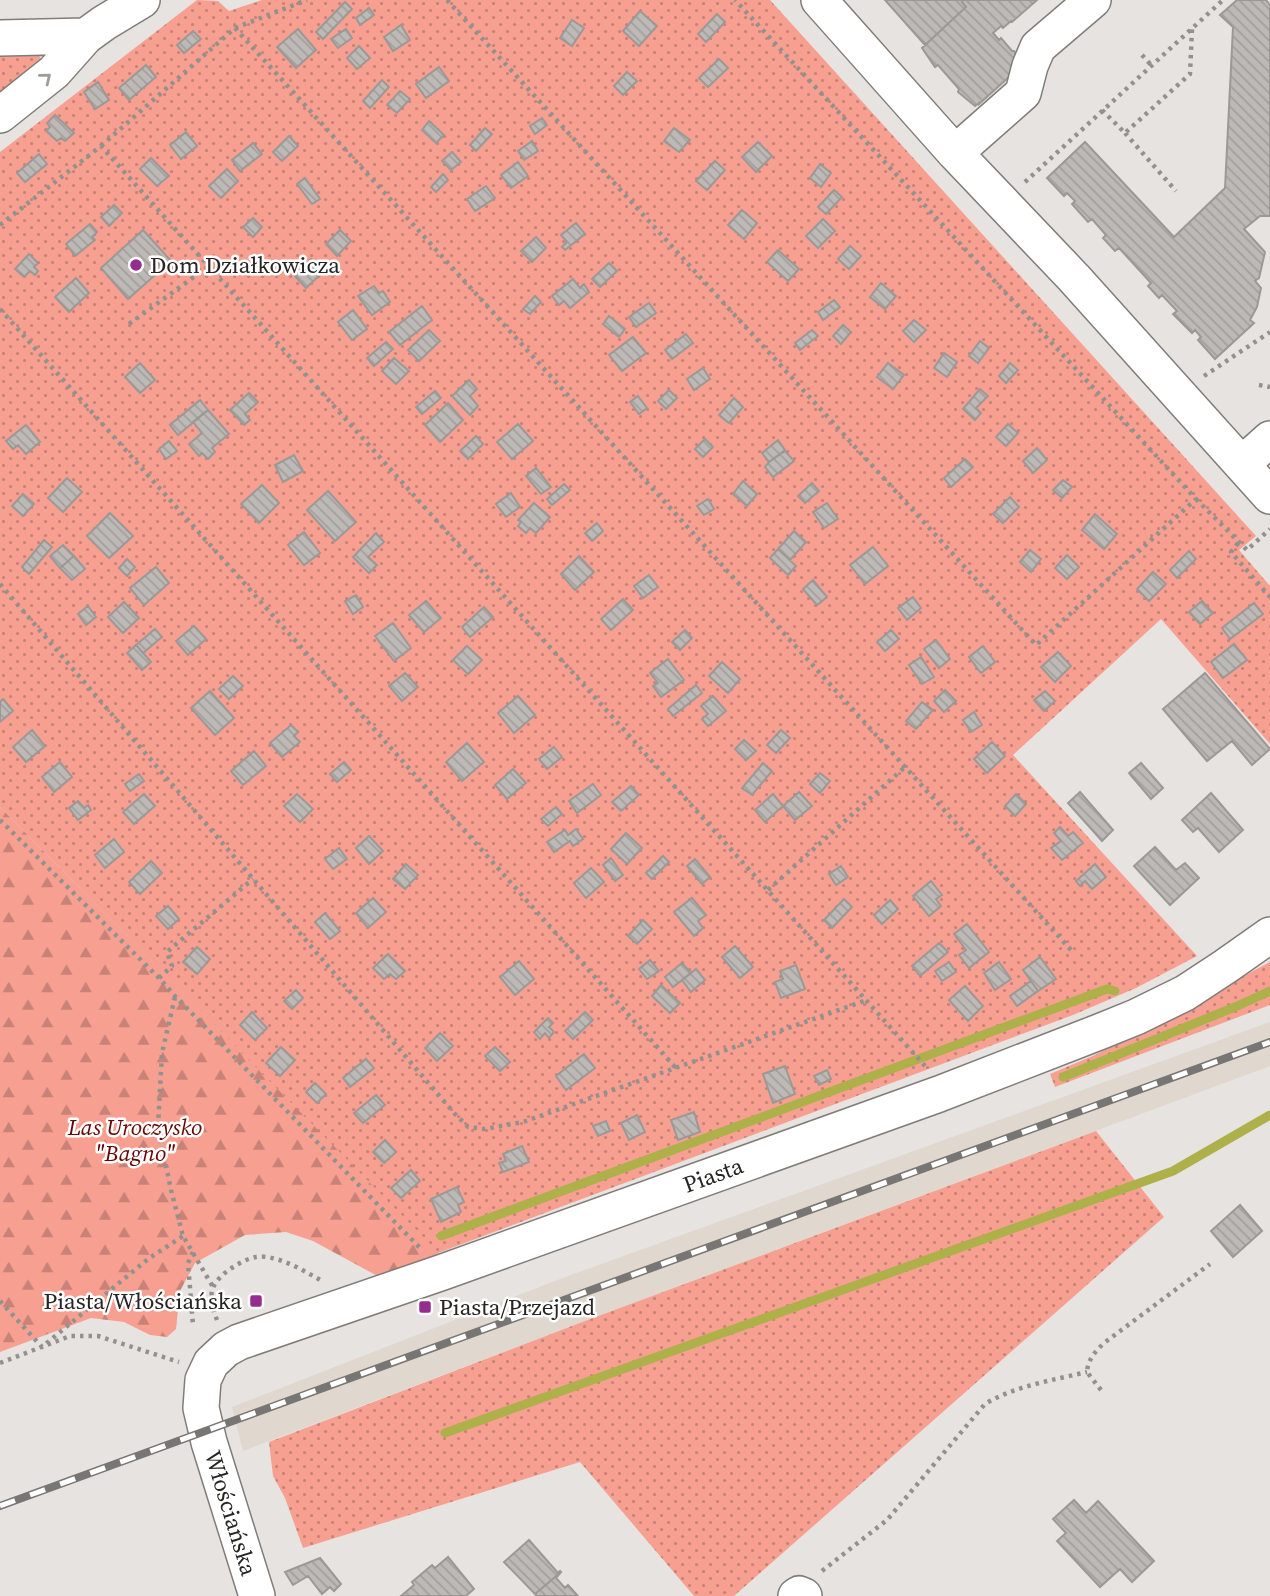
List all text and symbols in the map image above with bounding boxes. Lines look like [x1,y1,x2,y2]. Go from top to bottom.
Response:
one-way arrow [37,74,50,86]
place label: Dom Działkowicza [150,249,340,281]
marker: Dom Działkowicza [128,257,144,273]
park label: Las Uroczysko "Bagno" [67,1111,202,1169]
street label: Piasta [679,1149,748,1201]
place label: Piasta/Włościańska [43,1285,242,1317]
place label: Piasta/Przejazd [439,1291,595,1323]
marker: Piasta/Włościańska [248,1293,264,1309]
marker: Piasta/Przejazd [417,1299,433,1315]
street label: Włościańska [197,1447,265,1580]

